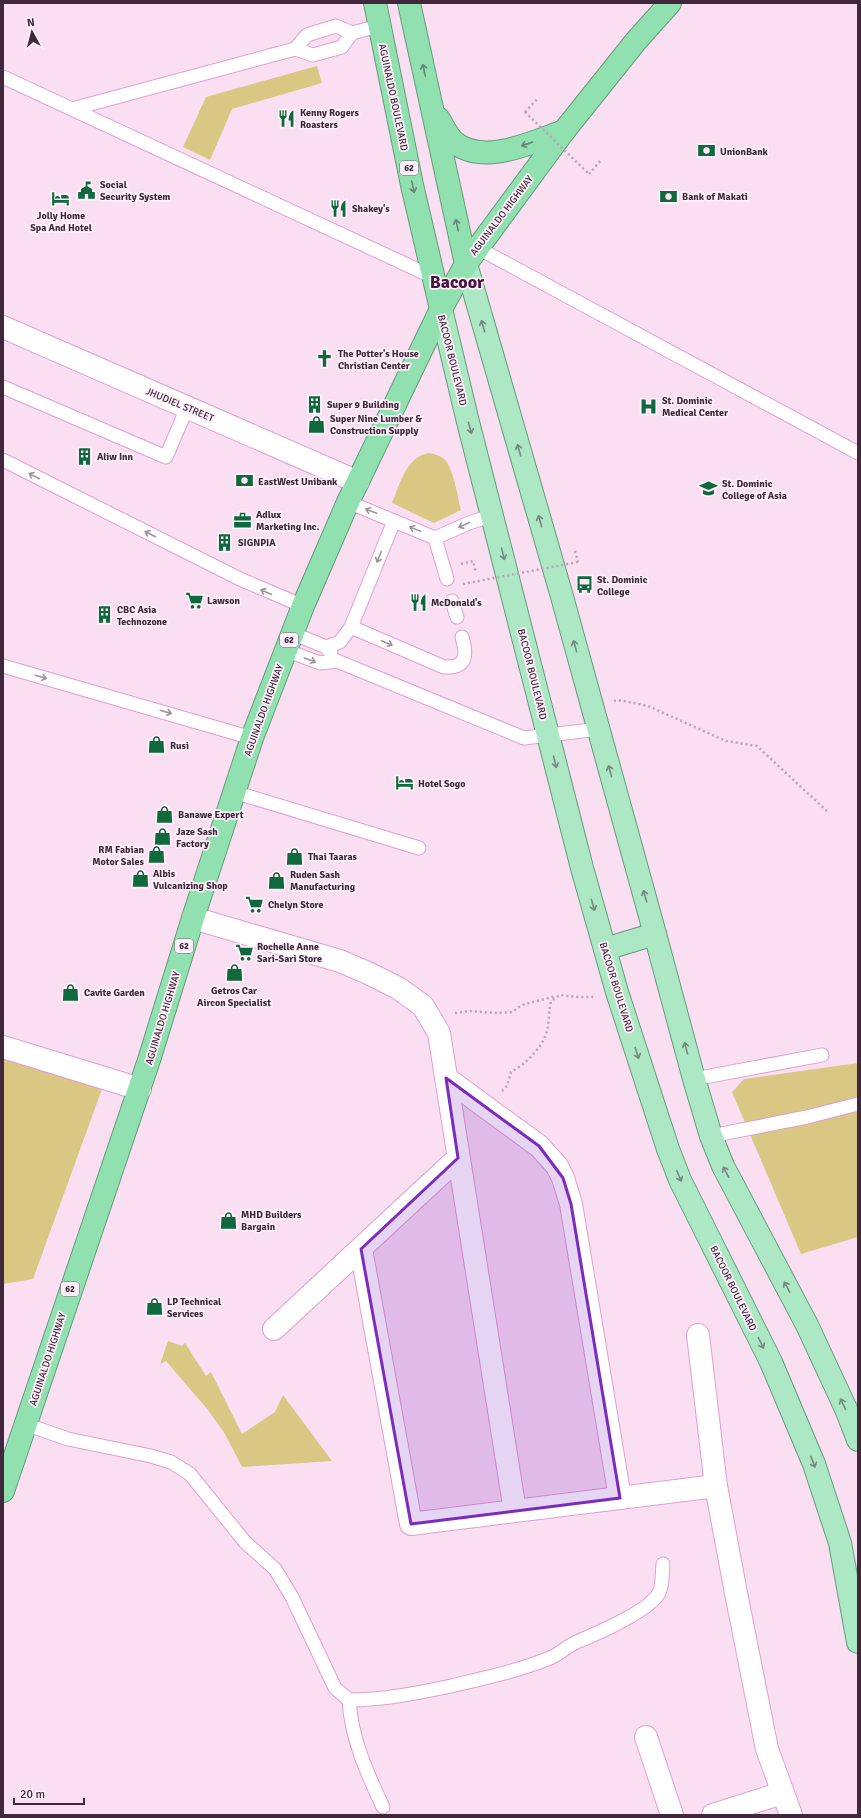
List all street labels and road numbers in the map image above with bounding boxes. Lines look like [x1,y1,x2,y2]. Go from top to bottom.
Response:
street label: AGUINALDO BOULEVARD [376,43,410,152]
road number: 62 [400,161,418,175]
street label: AGUINALDO HIGHWAY [468,173,536,258]
street label: BACOOR BOULEVARD [435,314,469,407]
street label: JHUDIEL STREET [144,385,216,425]
street label: BACOOR BOULEVARD [515,628,549,721]
road number: 62 [280,633,298,647]
street label: AGUINALDO HIGHWAY [242,663,286,758]
road number: 62 [175,939,193,953]
street label: BACOOR BOULEVARD [597,941,635,1034]
street label: AGUINALDO HIGHWAY [143,970,183,1066]
street label: BACOOR BOULEVARD [707,1244,759,1333]
road number: 62 [61,1282,79,1296]
street label: AGUINALDO HIGHWAY [27,1311,69,1407]

